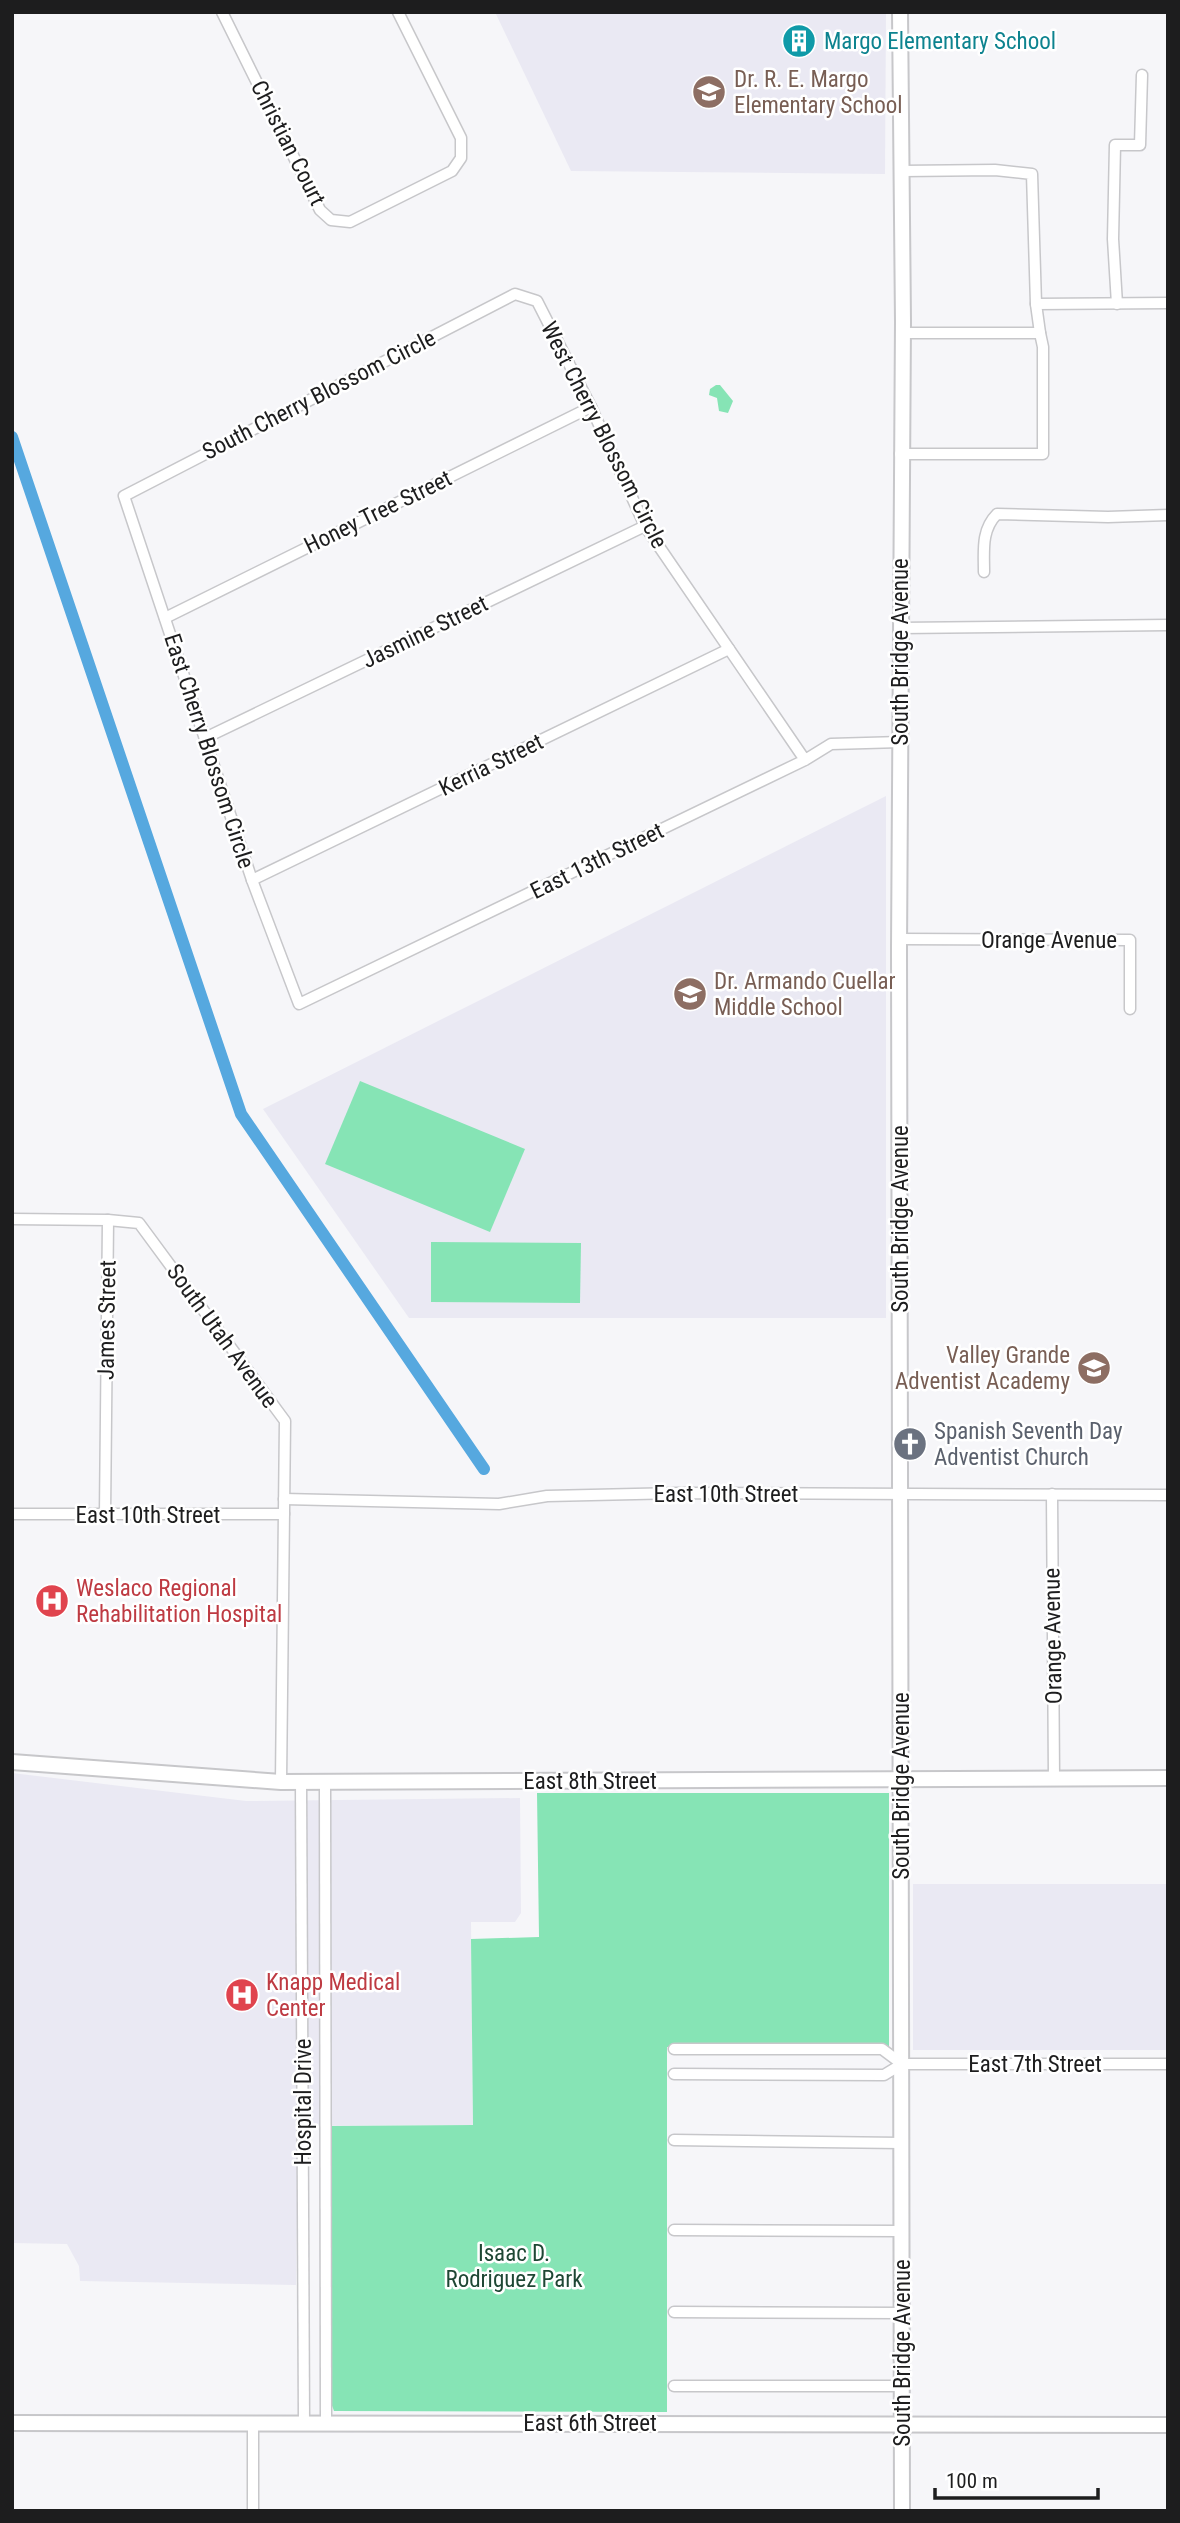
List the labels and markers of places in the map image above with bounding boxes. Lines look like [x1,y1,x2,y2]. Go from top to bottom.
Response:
building icon: Margo Elementary School [780,22,818,60]
place label: Margo Elementary School [824,28,1056,55]
place label: Dr. R. E. Margo Elementary School [734,66,903,119]
school or university icon: Dr. R. E. Margo Elementary School [690,73,728,111]
place label: Dr. Armando Cuellar Middle School [714,968,896,1021]
school or university icon: Dr. Armando Cuellar Middle School [671,975,709,1013]
place label: Valley Grande Adventist Academy [895,1342,1070,1395]
school or university icon: Valley Grande Adventist Academy [1075,1349,1113,1387]
place label: Spanish Seventh Day Adventist Church [934,1418,1123,1471]
church icon: Spanish Seventh Day Adventist Church [891,1425,929,1463]
place label: Weslaco Regional Rehabilitation Hospital [76,1575,282,1628]
hospital icon: Weslaco Regional Rehabilitation Hospital [33,1582,71,1620]
place label: Knapp Medical Center [266,1969,400,2022]
hospital icon: Knapp Medical Center [223,1976,261,2014]

